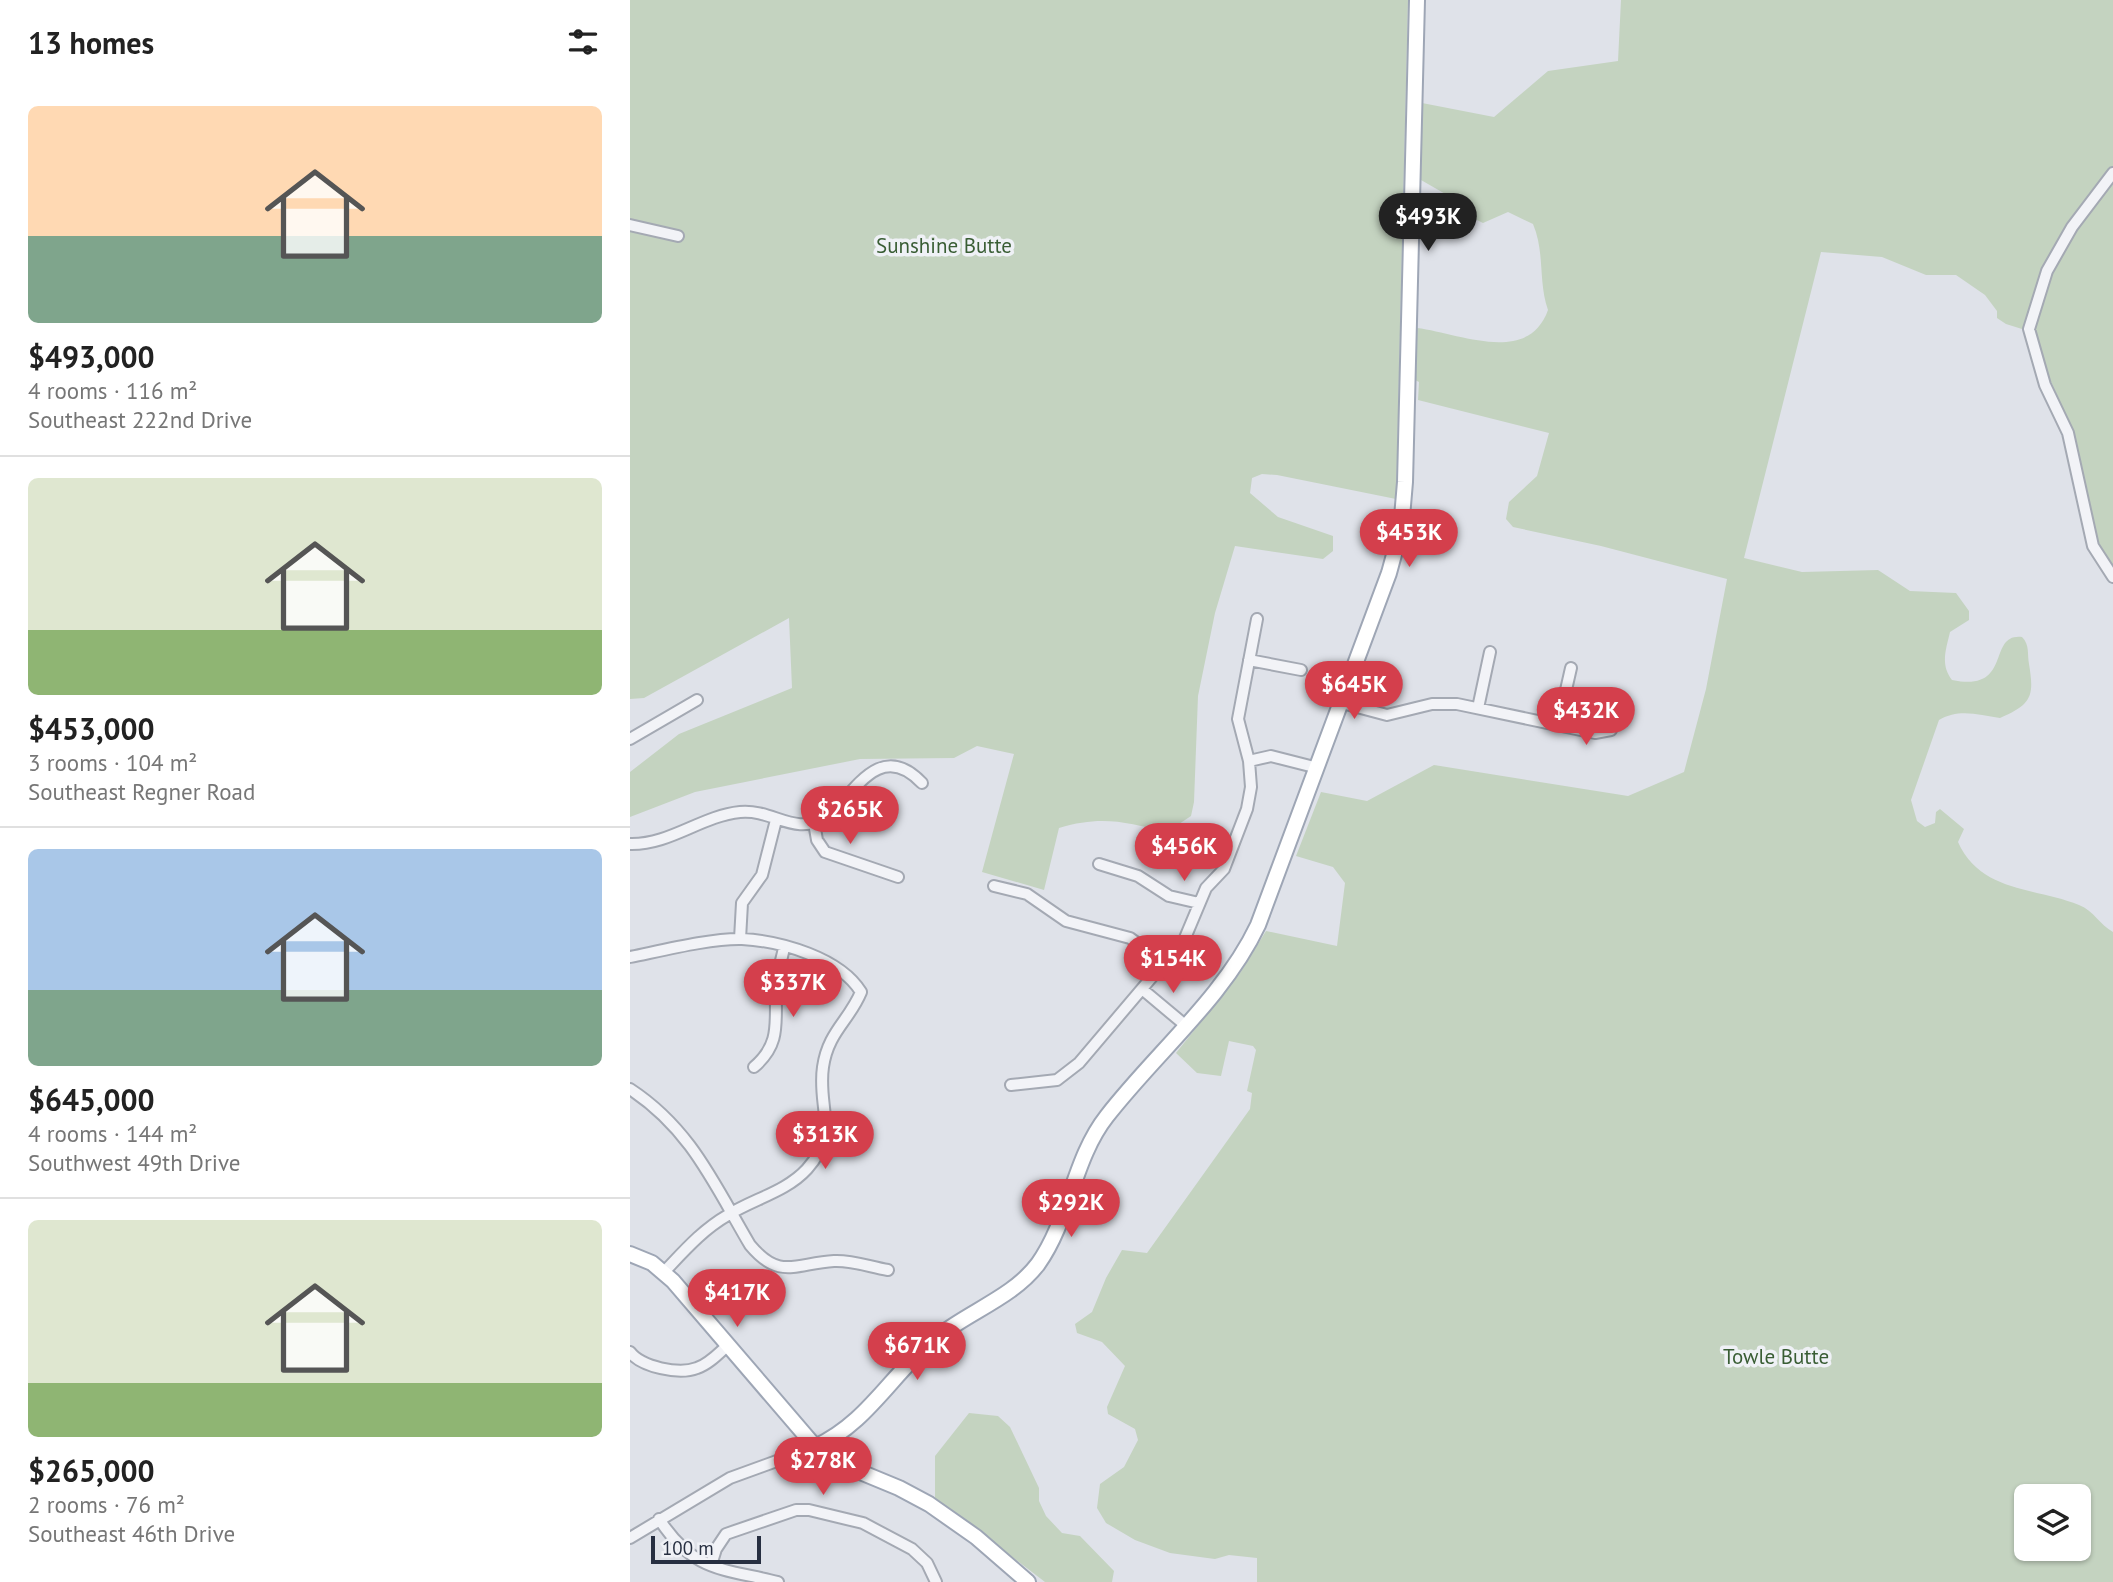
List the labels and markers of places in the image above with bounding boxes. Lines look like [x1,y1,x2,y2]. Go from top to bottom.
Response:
pin: $493K [1379,194,1477,253]
pin: $453K [1360,510,1458,569]
pin: $645K [1305,662,1403,721]
pin: $432K [1537,688,1635,747]
pin: $265K [801,786,899,846]
pin: $456K [1135,824,1233,883]
pin: $154K [1124,936,1222,995]
pin: $337K [744,960,842,1019]
pin: $313K [776,1112,874,1171]
pin: $292K [1022,1180,1120,1239]
pin: $417K [688,1270,786,1329]
pin: $671K [868,1322,966,1382]
pin: $278K [774,1438,872,1497]

